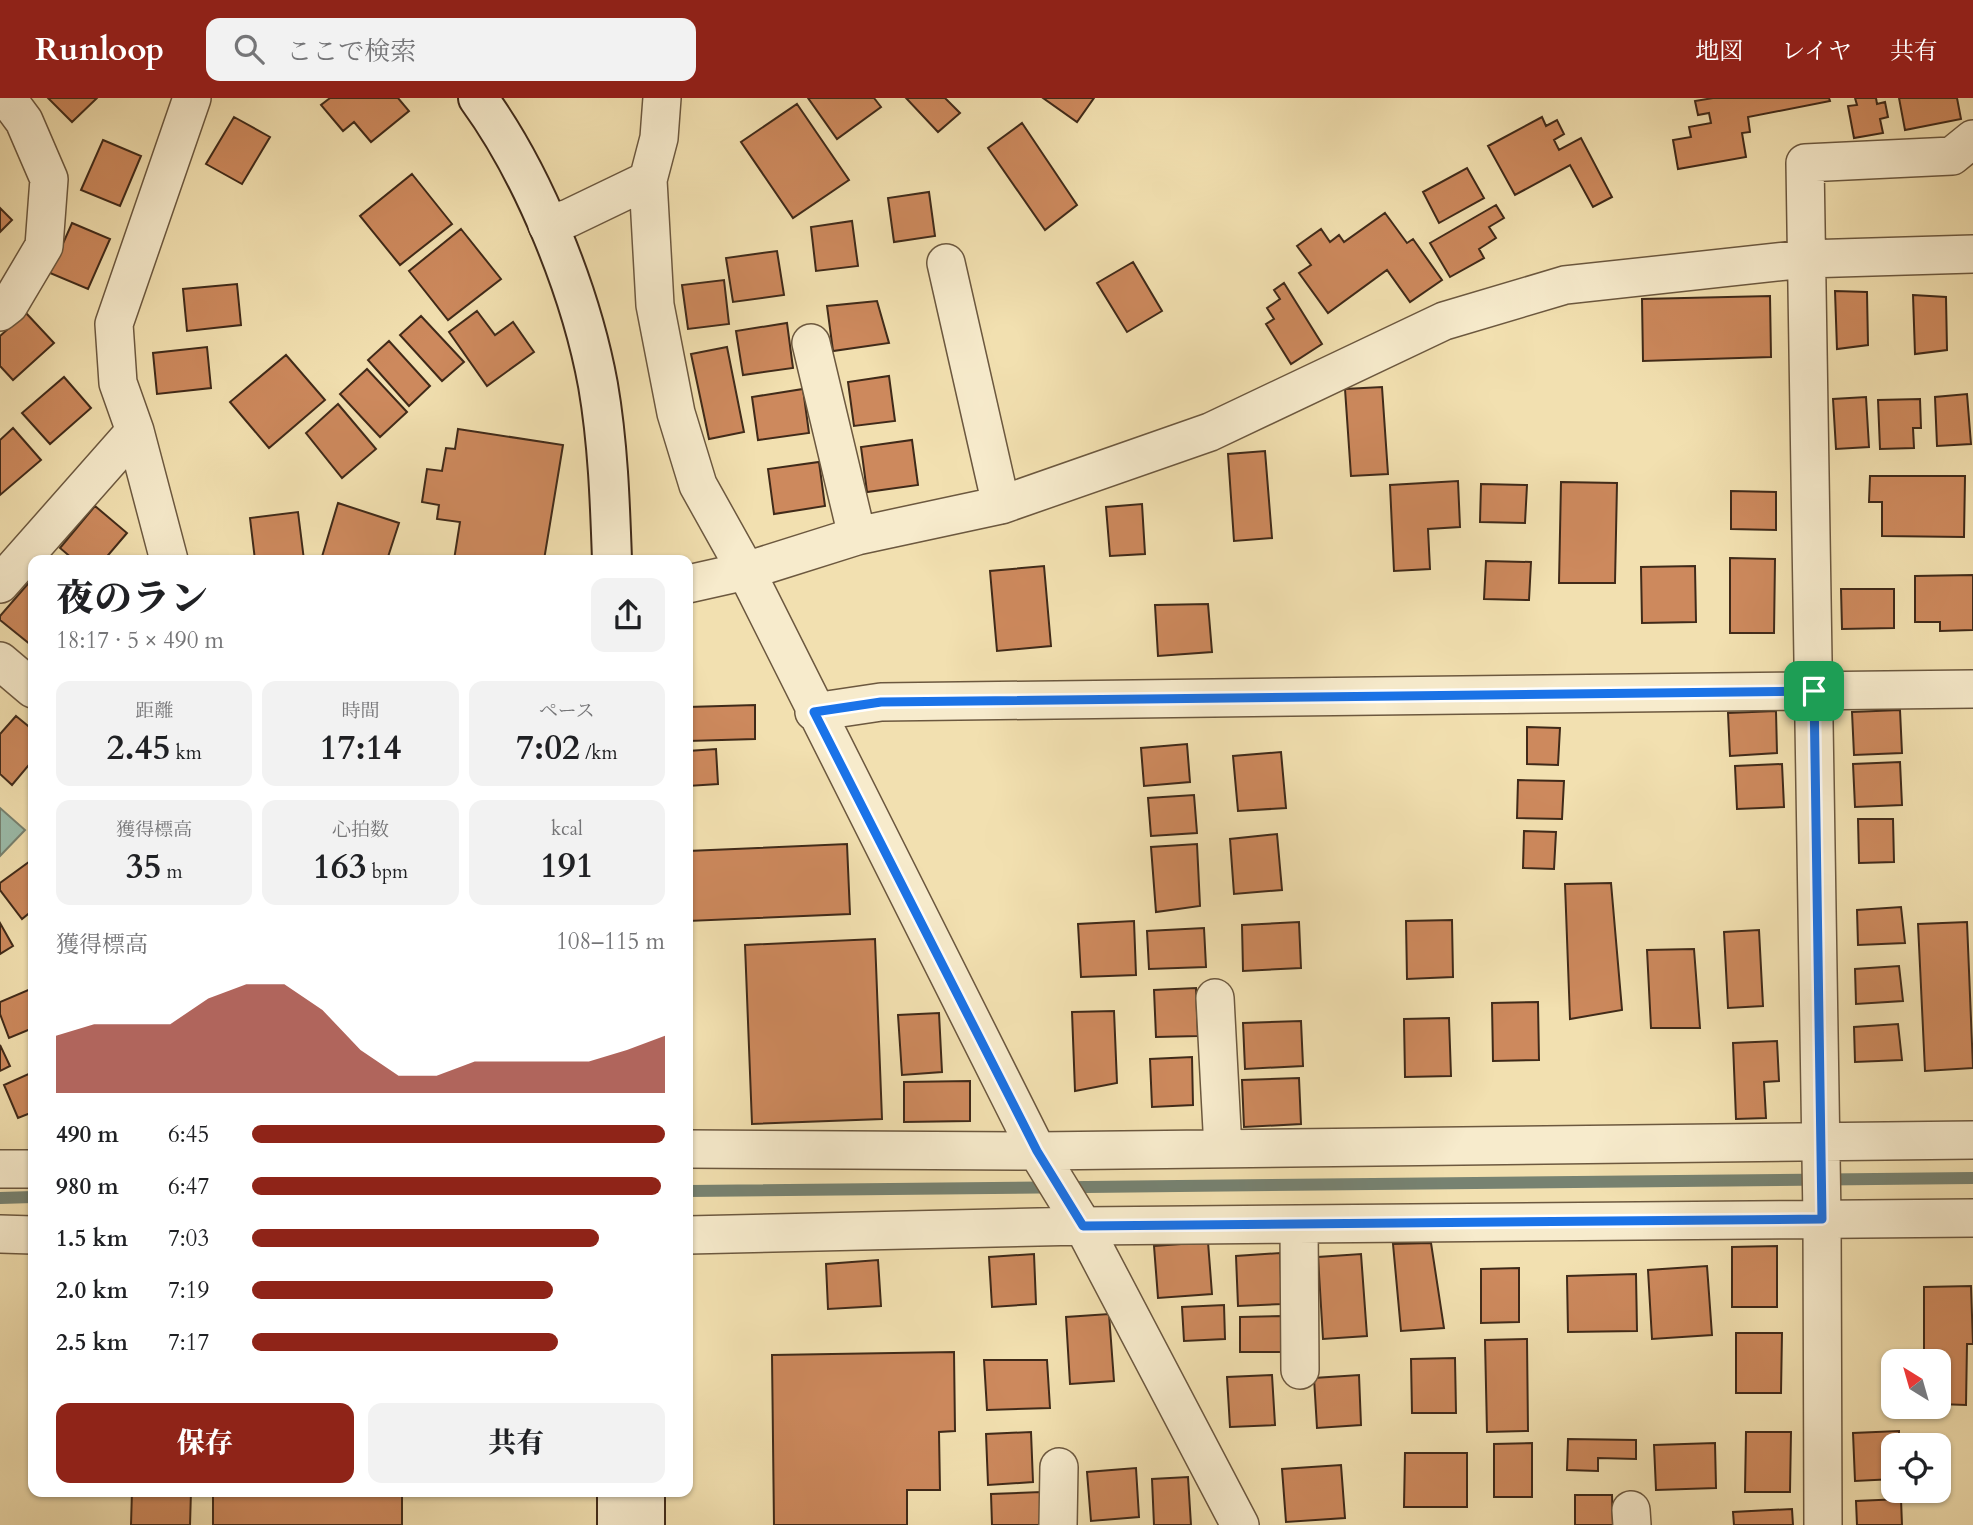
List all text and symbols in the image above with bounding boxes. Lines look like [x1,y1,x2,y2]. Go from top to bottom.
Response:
search box [206,18,696,81]
text: Runloop [35,27,164,72]
icon: search [230,30,268,68]
text: ここで検索 [286,34,416,69]
text: 地図 [1695,35,1743,68]
text: レイヤ [1781,35,1852,68]
text: 共有 [1890,35,1938,68]
text: 夜のラン [56,573,208,625]
button: share [591,578,665,652]
text: 18:17 · 5 × 490 m [56,625,224,656]
pin [1784,661,1844,721]
icon: arrive [1795,672,1833,710]
text: 距離 [135,698,173,724]
text: 時間 [341,698,380,724]
text: ペース [539,698,595,724]
text: 2.45 [107,724,170,772]
text: 17:14 [320,724,401,772]
text: 7:02 [516,724,580,772]
text: km [170,740,202,766]
text: /km [580,740,618,766]
text: kcal [551,816,583,842]
text: 獲得標高 [116,817,192,843]
text: 心拍数 [332,817,389,843]
text: 191 [540,842,594,890]
text: 35 [126,843,162,891]
text: 163 [313,843,367,891]
text: m [162,859,183,885]
text: bpm [367,859,408,885]
text: 108–115 m [556,926,665,957]
text: 獲得標高 [56,929,148,960]
text: 490 m [56,1119,119,1150]
text: 6:45 [168,1119,209,1150]
text: 980 m [56,1171,119,1202]
text: 6:47 [168,1171,209,1202]
text: 1.5 km [56,1223,128,1254]
text: 7:03 [168,1223,209,1254]
text: 2.0 km [56,1275,128,1306]
text: 7:19 [168,1275,209,1306]
text: 2.5 km [56,1327,128,1358]
text: 7:17 [168,1327,209,1358]
north arrow [1881,1349,1951,1419]
map controls [1881,1349,1951,1503]
button: 保存 [56,1403,354,1483]
button: 共有 [368,1403,665,1483]
button: locate [1881,1433,1951,1503]

